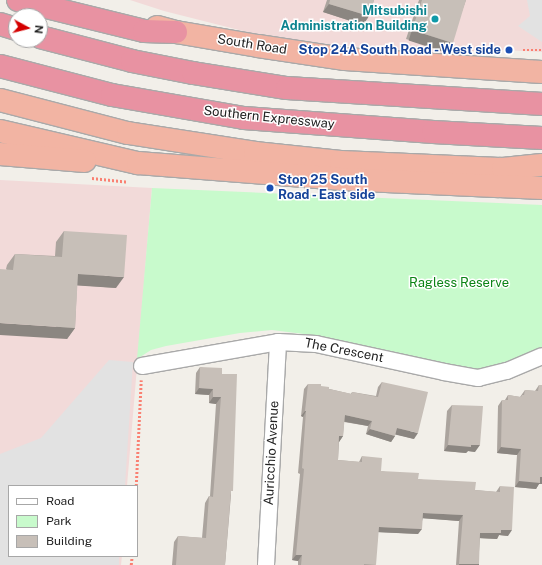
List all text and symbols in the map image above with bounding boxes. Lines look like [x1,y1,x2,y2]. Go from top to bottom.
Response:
place label: Mitsubishi Administration Building [281,4,427,35]
north arrow [8,8,48,48]
marker: Mitsubishi Administration Building [430,14,440,24]
text: N [32,24,45,34]
street label: South Road [216,32,288,58]
place label: Stop 24A South Road - West side [297,42,501,58]
marker: Stop 24A South Road - West side [504,45,514,55]
street label: Southern Expressway [203,103,335,133]
place label: Stop 25 South Road - East side [278,173,377,204]
marker: Stop 25 South Road - East side [265,183,275,193]
park label: Ragless Reserve [409,275,509,291]
street label: The Crescent [303,336,385,366]
street label: Auricchio Avenue [261,400,283,506]
legend [8,485,138,557]
text: Road [46,494,74,508]
text: Park [46,514,72,528]
text: Building [46,534,92,548]

